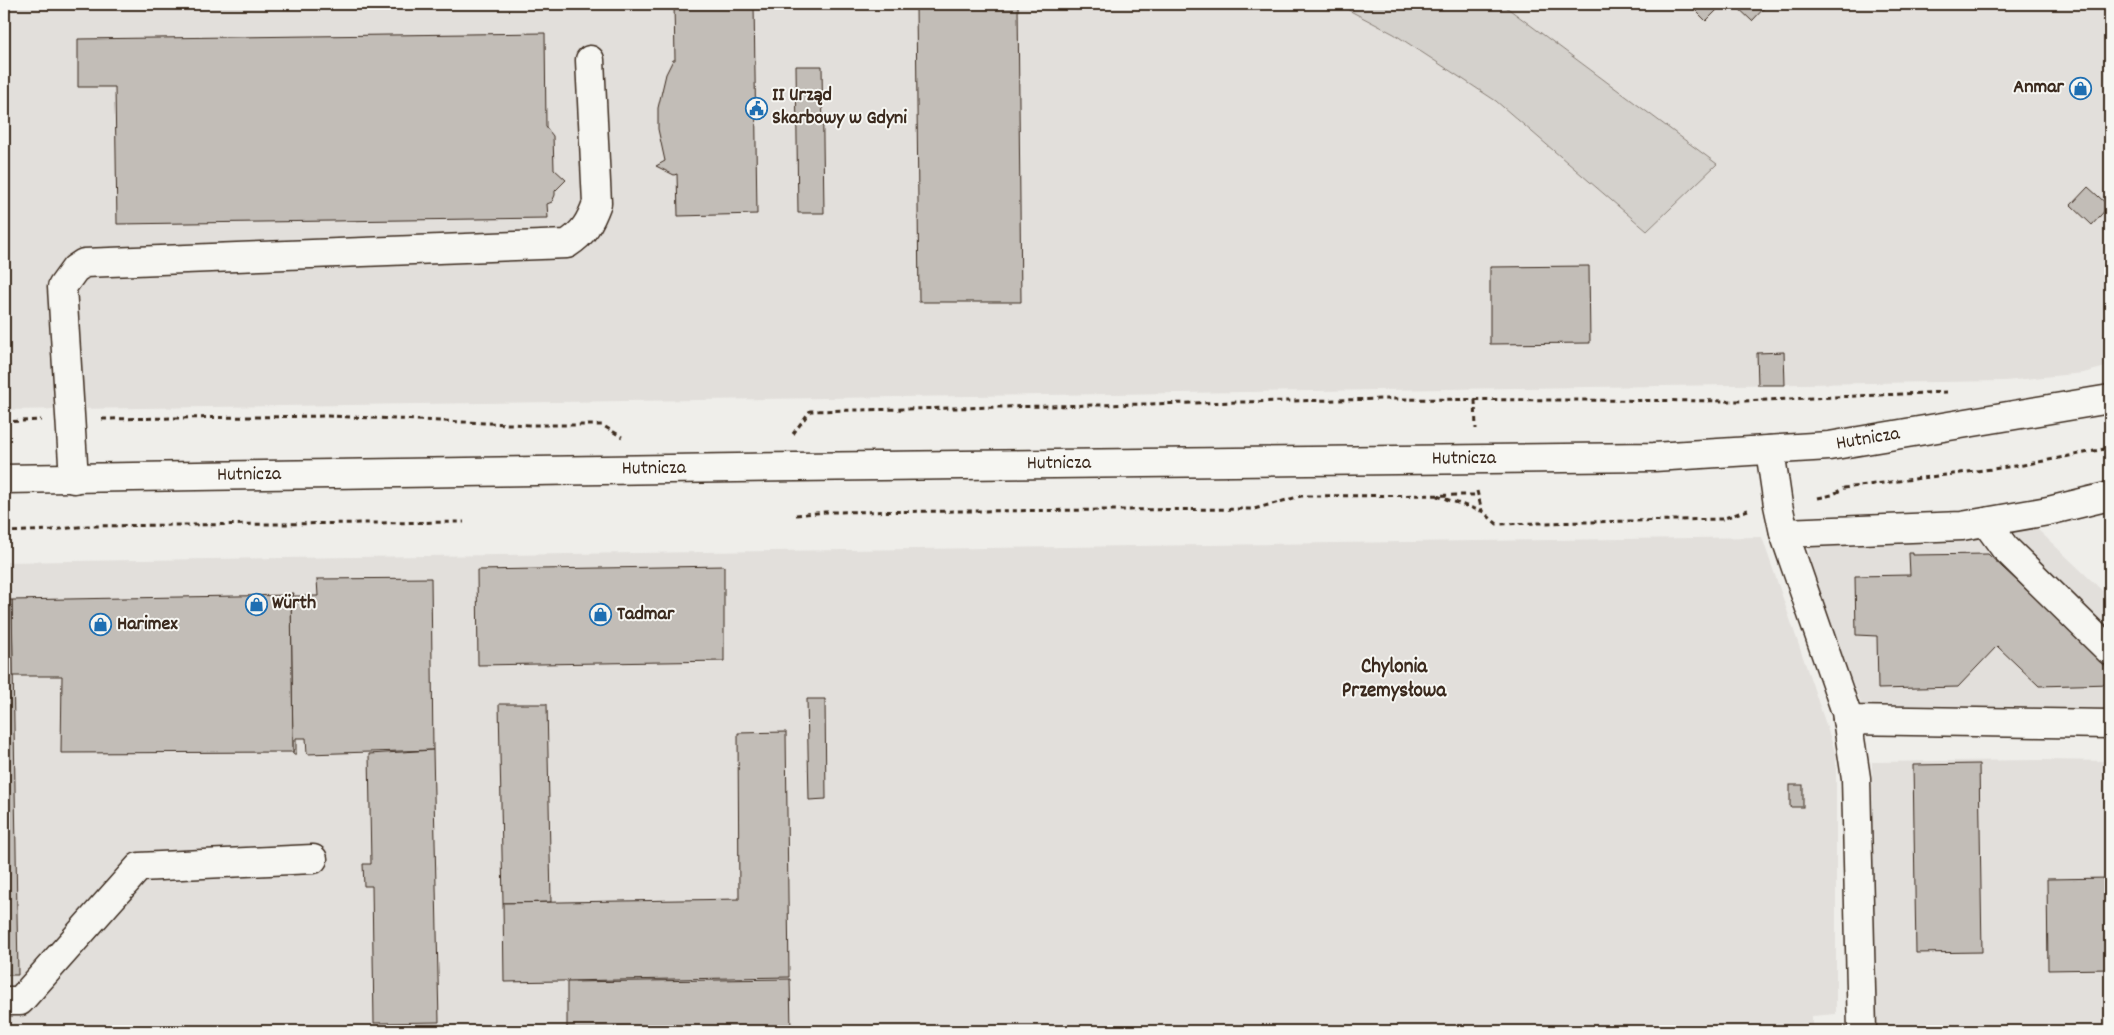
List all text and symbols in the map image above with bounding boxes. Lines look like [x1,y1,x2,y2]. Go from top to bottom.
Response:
place label: Anmar [2013,74,2065,102]
shop icon: Anmar [2068,76,2092,100]
place label: II Urząd Skarbowy w Gdyni [772,82,907,133]
public building icon: II Urząd Skarbowy w Gdyni [744,96,768,120]
street label: Hutnicza [1834,420,1903,459]
street label: Hutnicza [1432,445,1497,474]
street label: Hutnicza [1027,450,1092,478]
street label: Hutnicza [622,455,687,484]
street label: Hutnicza [217,461,282,490]
place label: Würth [272,590,316,618]
shop icon: Würth [244,592,268,616]
place label: Tadmar [617,601,675,629]
shop icon: Tadmar [589,603,613,627]
place label: Harimex [117,611,178,639]
shop icon: Harimex [89,613,113,637]
district label: Chylonia Przemysłowa [1342,653,1447,707]

